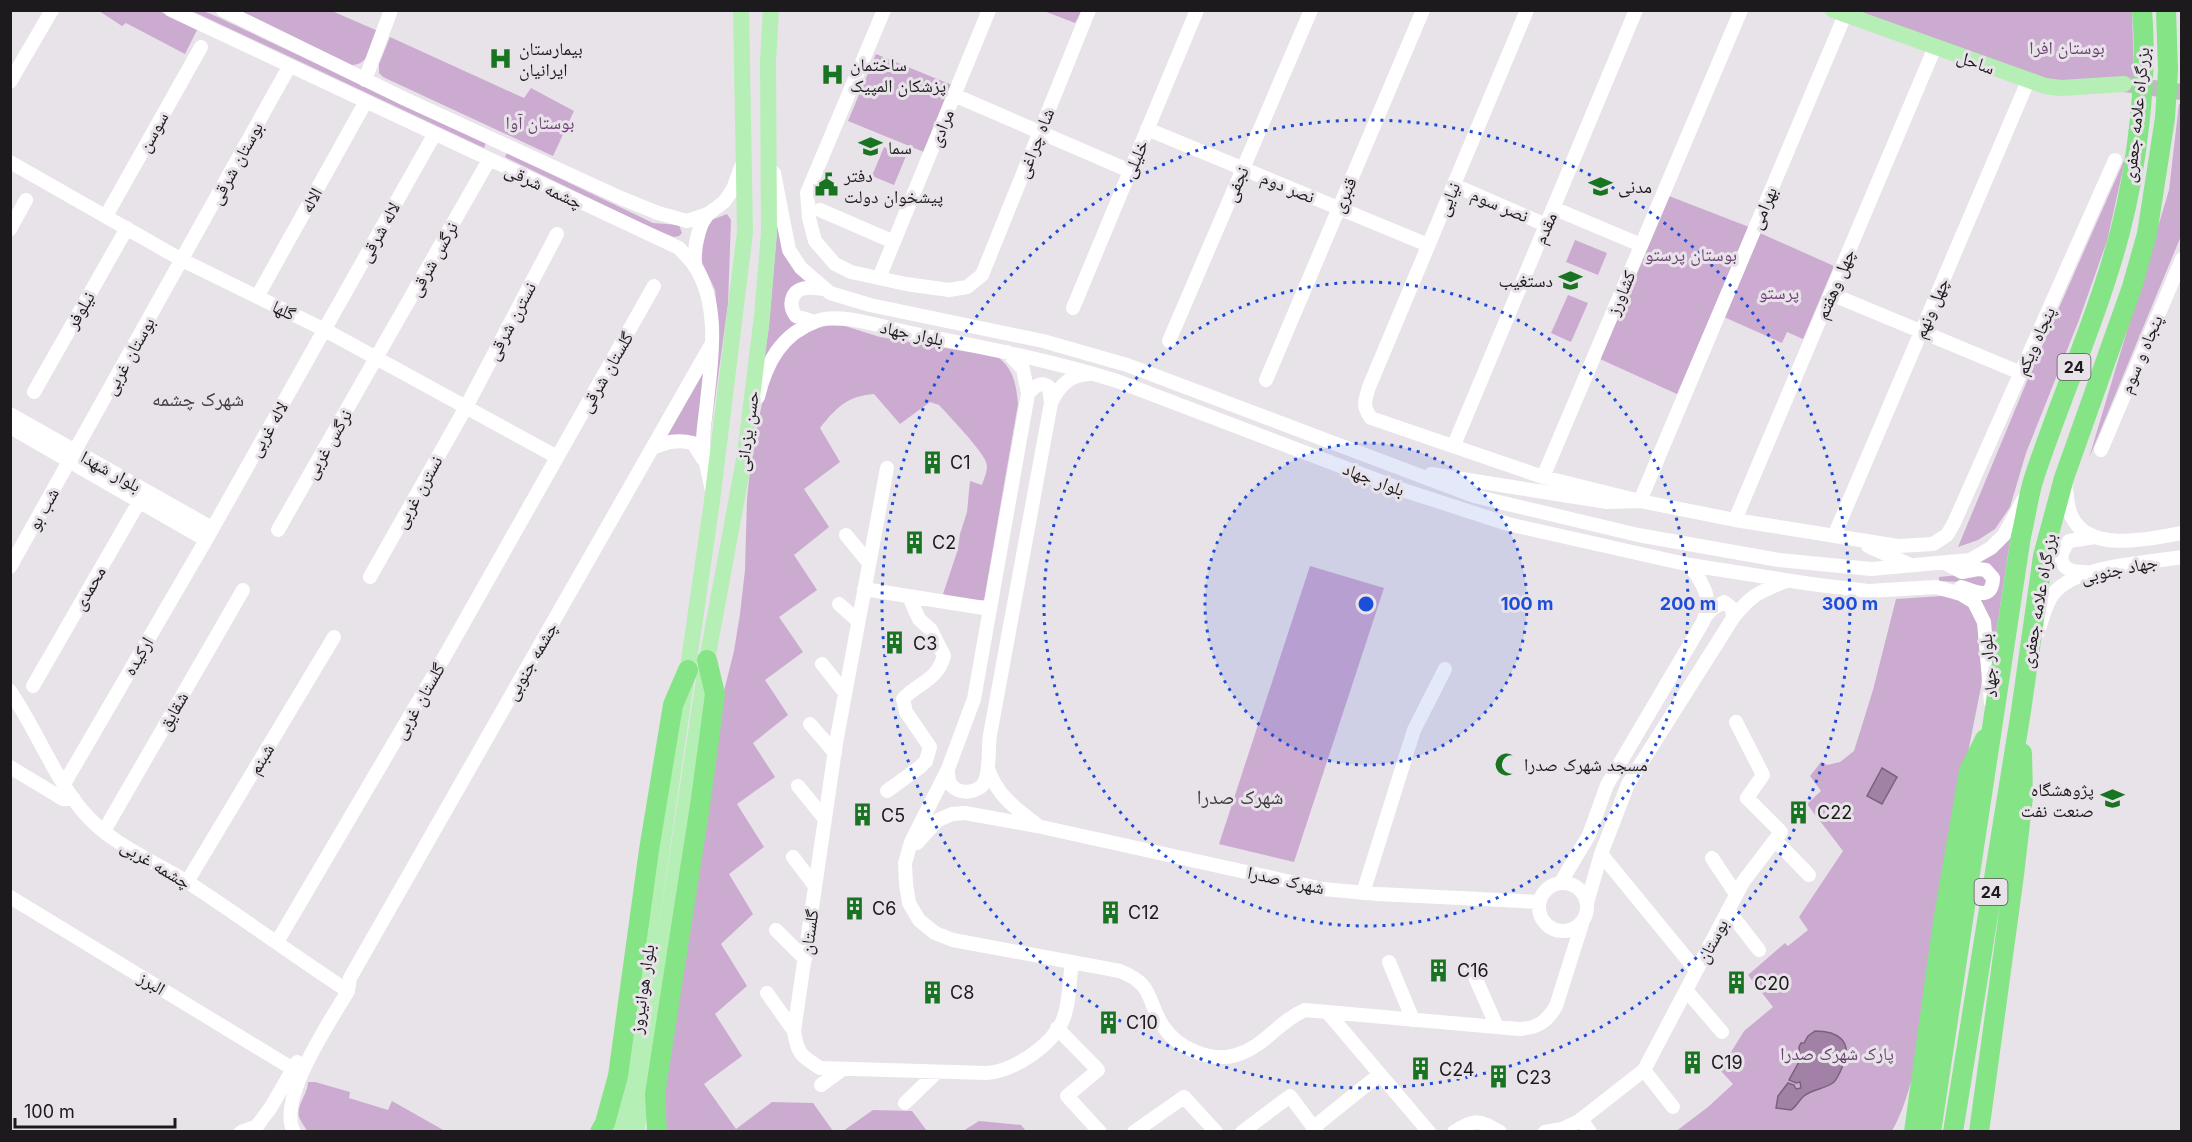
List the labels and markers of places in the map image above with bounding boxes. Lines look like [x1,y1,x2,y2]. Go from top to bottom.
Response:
place label: بیمارستان ایرانیان [519,38,583,81]
hospital icon: بیمارستان ایرانیان [488,45,514,71]
place label: ساختمان پزشکان المپیک [850,54,946,97]
hospital icon: ساختمان پزشکان المپیک [819,61,845,87]
school or university icon: سما [857,134,883,160]
place label: سما [888,137,912,158]
place label: دفتر پیشخوان دولت [843,165,943,208]
public building icon: دفتر پیشخوان دولت [813,172,839,198]
school or university icon: مدنی [1587,173,1613,199]
place label: مدنی [1618,176,1652,198]
school or university icon: دستغیب [1558,267,1584,293]
place label: دستغیب [1499,270,1553,291]
building icon: C1 [919,449,945,475]
place label: C1 [950,452,970,473]
building icon: C2 [901,529,927,555]
place label: C2 [932,532,956,553]
centre of rings [1356,594,1376,614]
building icon: C3 [882,630,908,656]
place label: C3 [913,633,937,654]
mosque icon: مسجد شهرک صدرا [1493,751,1519,777]
place label: مسجد شهرک صدرا [1524,754,1648,775]
place label: پژوهشگاه صنعت نفت [2021,779,2094,821]
school or university icon: پژوهشگاه صنعت نفت [2099,786,2125,812]
building icon: C22 [1786,799,1812,825]
building icon: C5 [850,802,876,828]
place label: C22 [1817,802,1852,823]
place label: C5 [881,805,905,826]
building icon: C6 [841,895,867,921]
place label: C6 [872,898,896,919]
building icon: C12 [1097,899,1123,925]
place label: C12 [1128,902,1159,923]
building icon: C16 [1426,957,1452,983]
place label: C16 [1457,960,1489,981]
building icon: C20 [1723,970,1749,996]
place label: C20 [1754,973,1789,994]
building icon: C8 [919,979,945,1005]
place label: C8 [950,982,974,1003]
building icon: C10 [1095,1009,1121,1035]
place label: C10 [1126,1012,1158,1033]
building icon: C19 [1680,1049,1706,1075]
place label: C19 [1711,1052,1743,1073]
building icon: C24 [1408,1056,1434,1082]
place label: C24 [1439,1059,1474,1080]
building icon: C23 [1485,1064,1511,1090]
place label: C23 [1516,1067,1551,1088]

